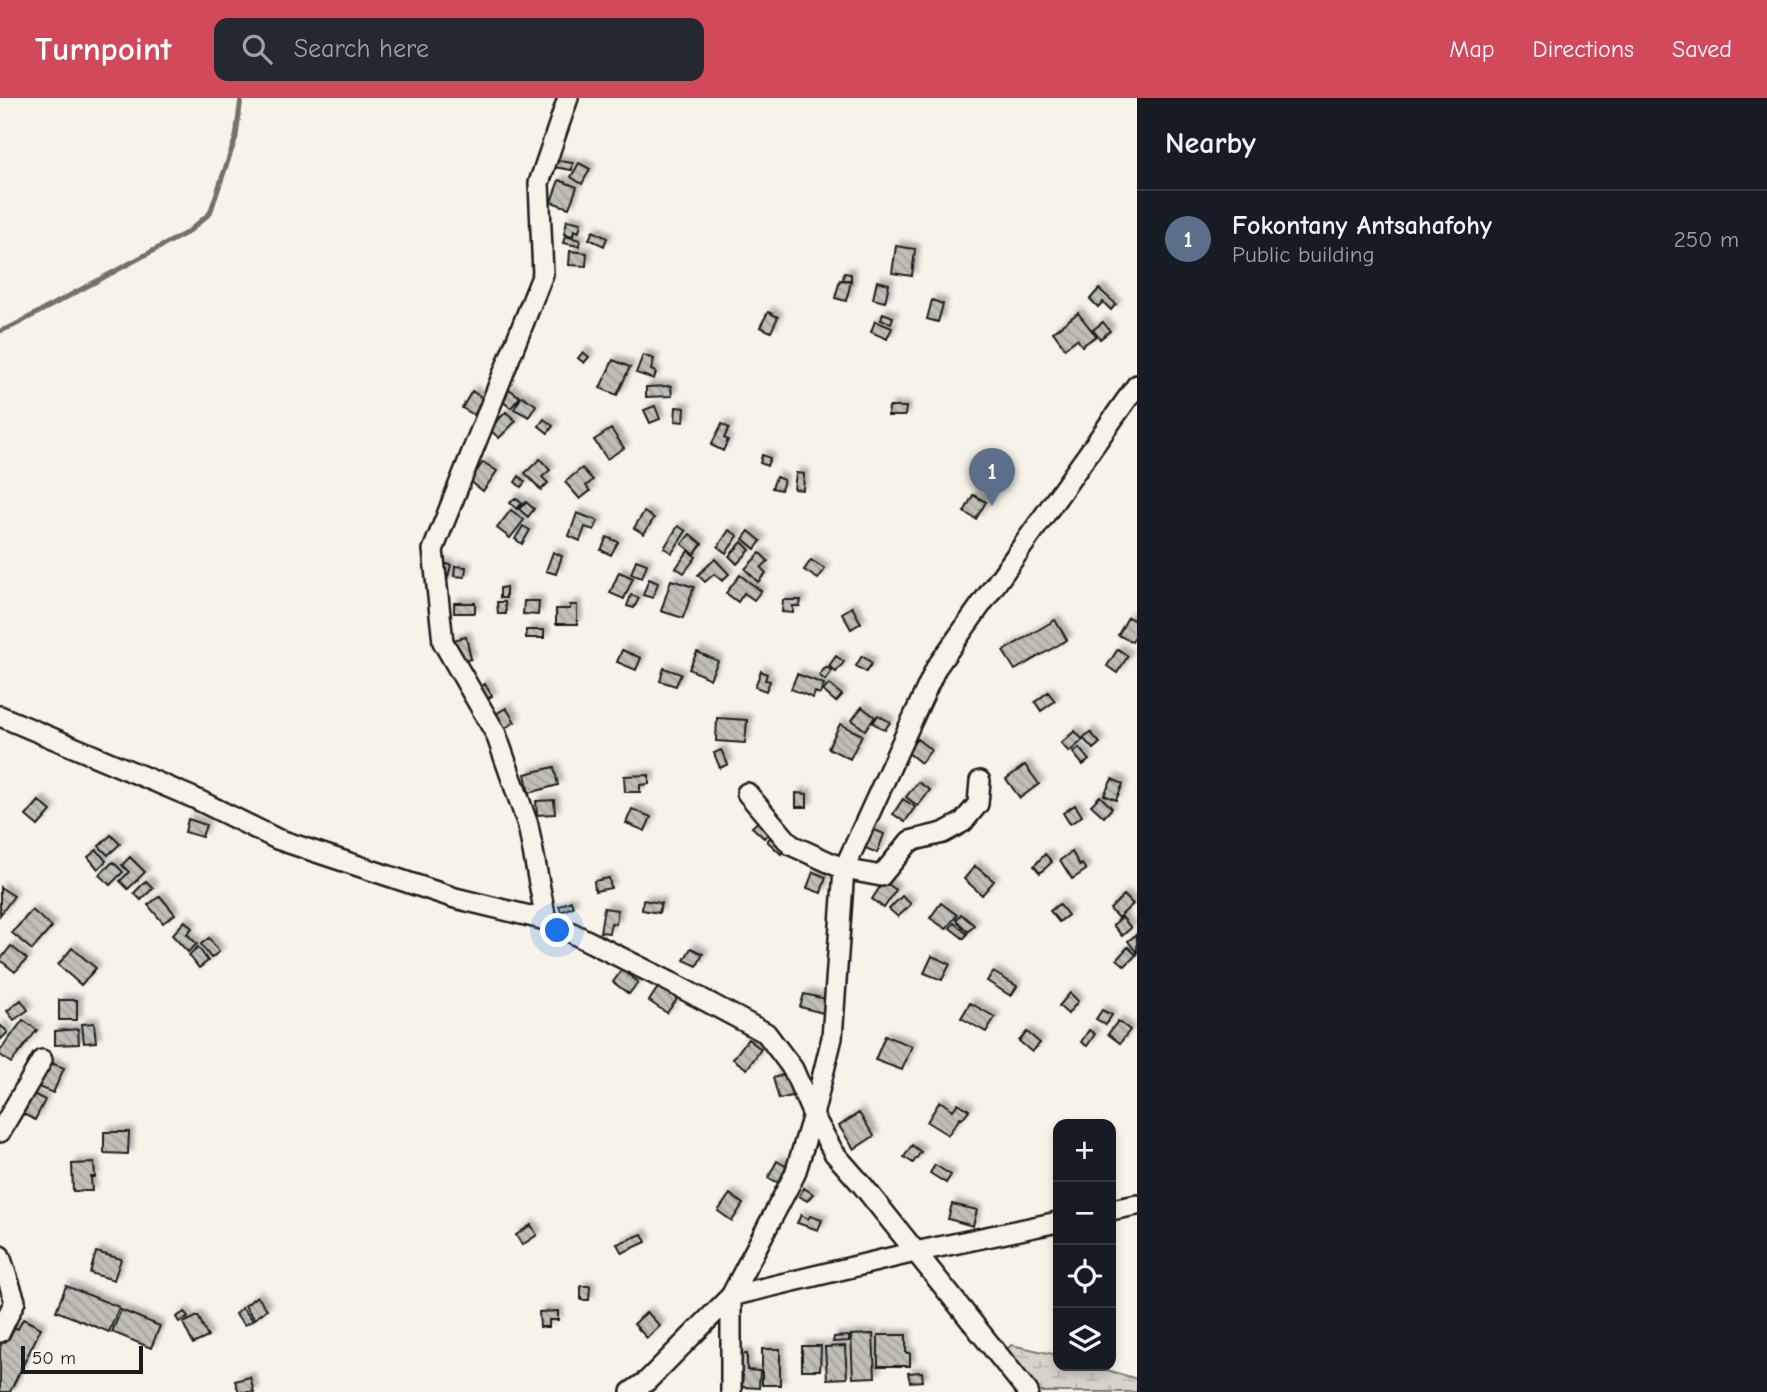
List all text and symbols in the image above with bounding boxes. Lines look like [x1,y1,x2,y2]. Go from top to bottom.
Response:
search box [214,18,704,81]
text: Turnpoint [35,30,172,68]
icon: search [238,30,276,68]
text: Search here [294,34,429,64]
text: Map [1449,35,1495,63]
text: Directions [1533,35,1634,63]
text: Saved [1672,35,1732,63]
text: Nearby [1165,126,1256,161]
text: Fokontany Antsahafohy [1232,211,1492,241]
text: 1 [1183,226,1193,253]
text: 250 m [1674,226,1739,253]
text: Public building [1232,241,1375,268]
pin: 1 [969,448,1015,506]
your location [540,913,574,947]
map controls [1053,1119,1116,1371]
button: + [1053,1119,1116,1182]
button: − [1053,1182,1116,1245]
button: locate [1053,1245,1116,1308]
button: layers [1053,1308,1116,1371]
scale bar [21,1343,144,1375]
text: 50 m [32,1347,76,1369]

